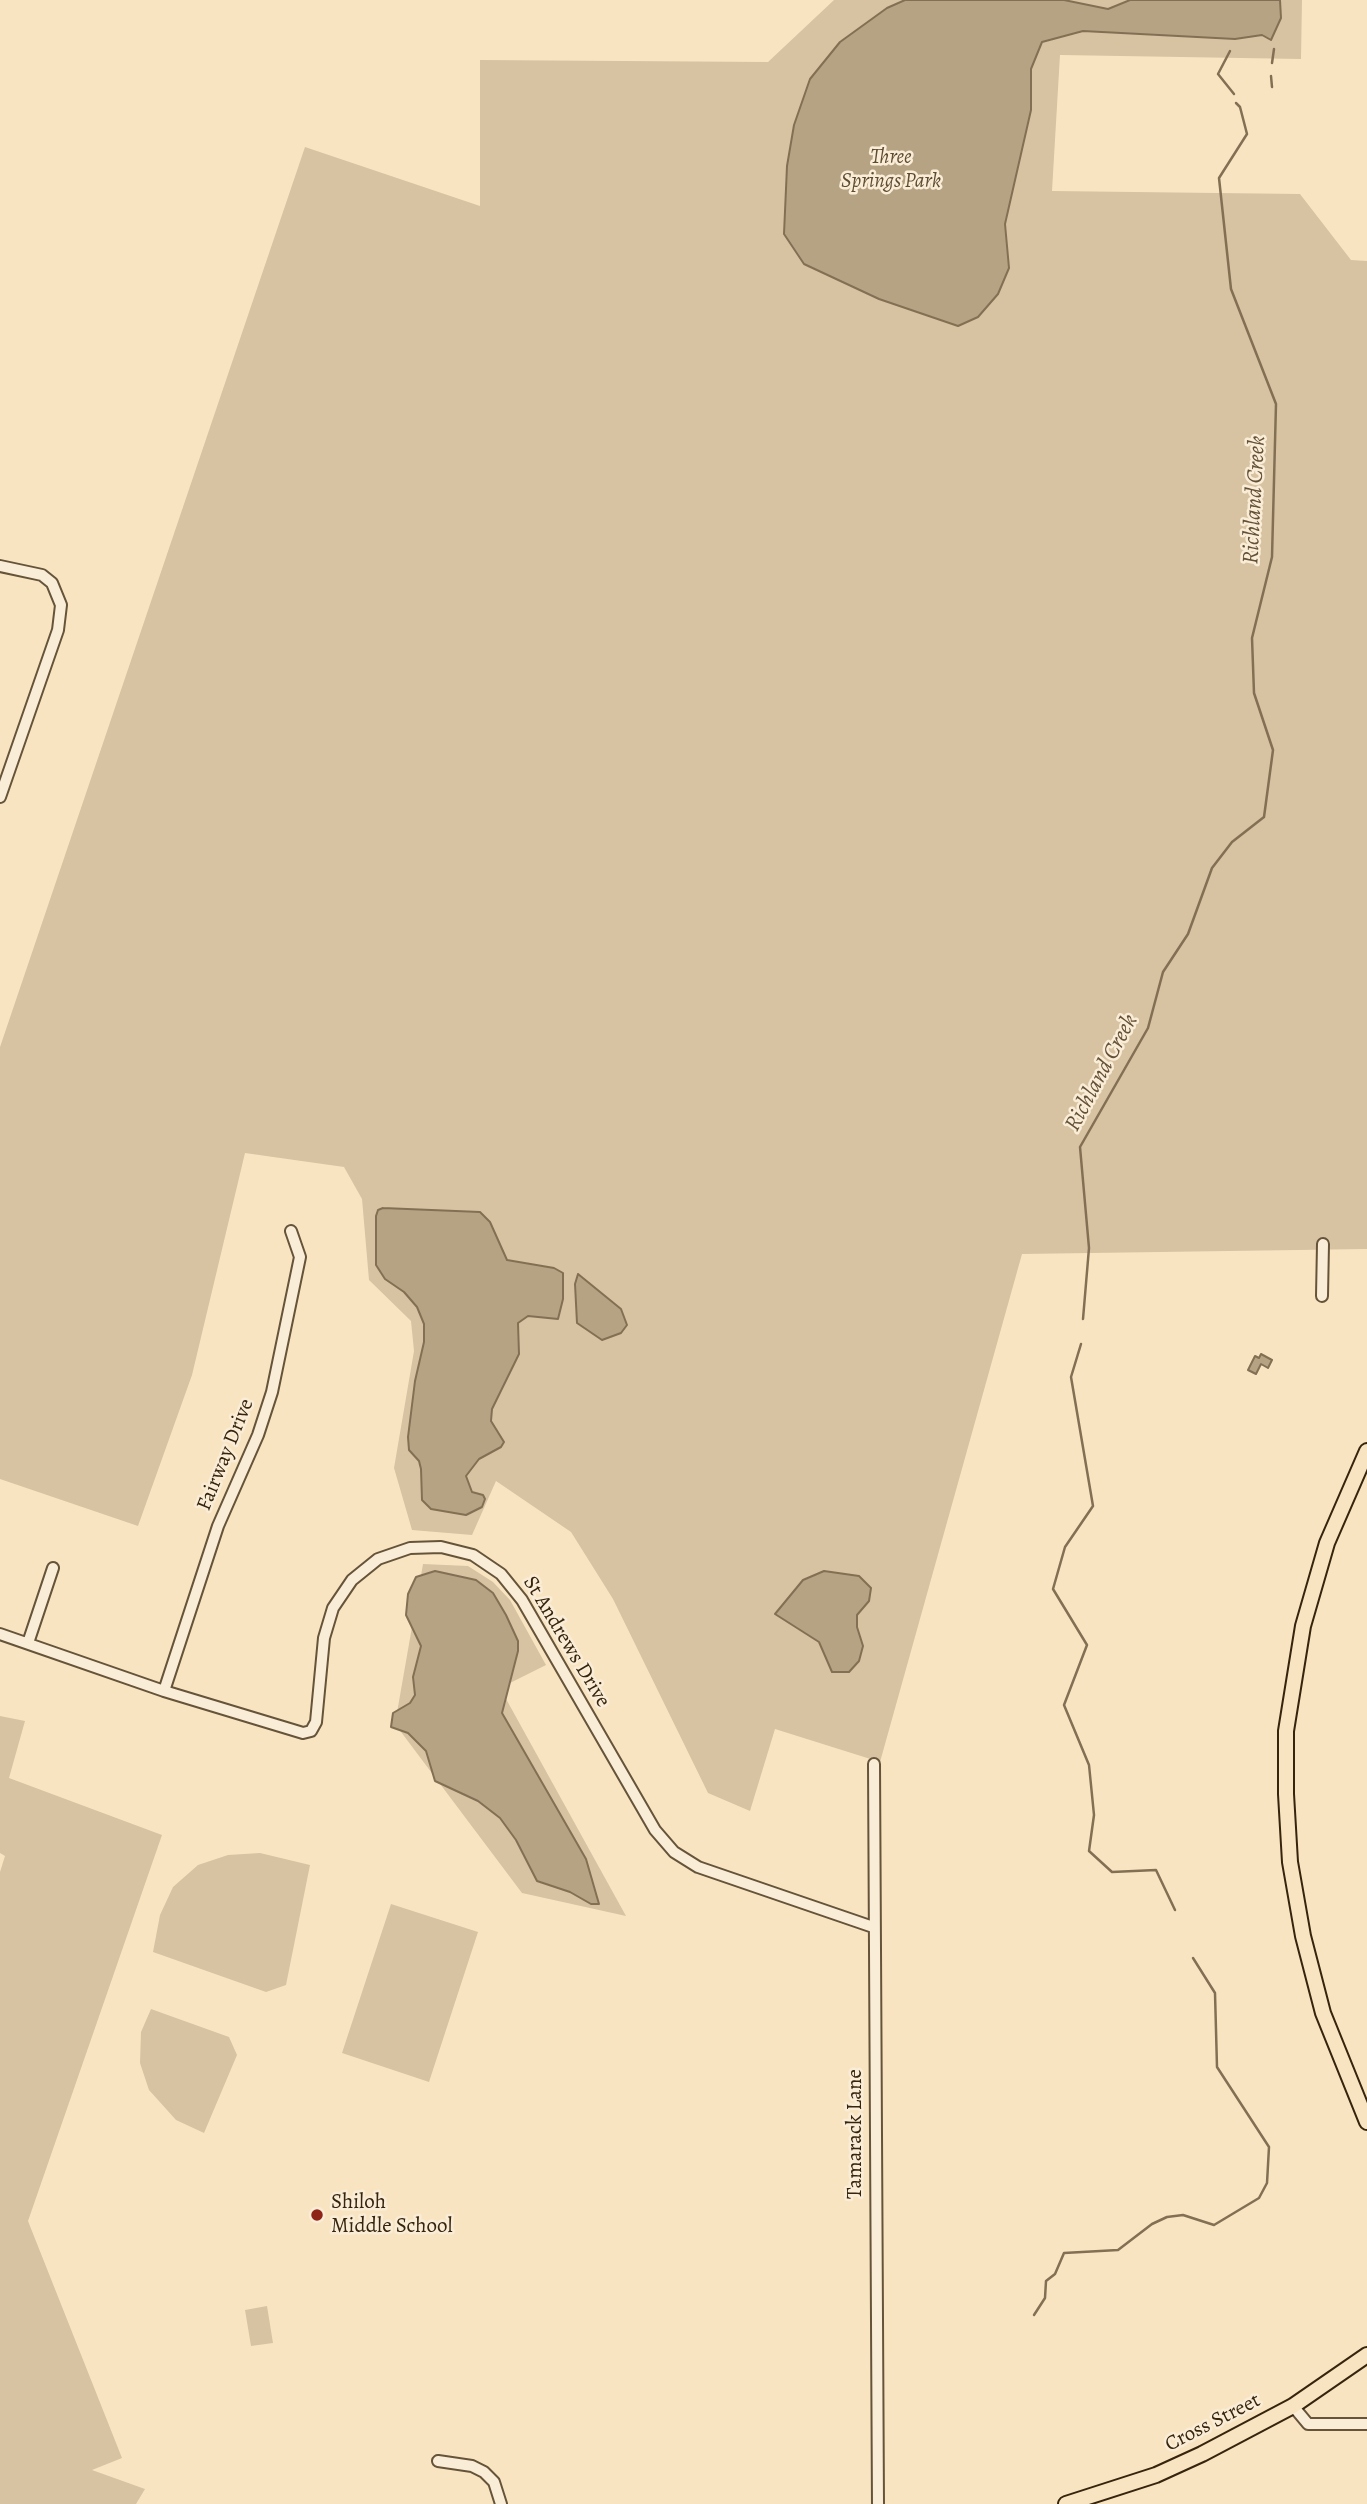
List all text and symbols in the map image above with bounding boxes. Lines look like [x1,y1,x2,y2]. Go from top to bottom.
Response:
park label: Three Springs Park [841,145,941,195]
water label: Richland Creek [1238,435,1272,565]
water label: Richland Creek [1060,1010,1144,1136]
street label: Fairway Drive [192,1395,260,1515]
street label: St Andrews Drive [517,1572,615,1712]
street label: Tamarack Lane [843,2069,869,2199]
place label: Shiloh Middle School [331,2190,453,2240]
marker: Shiloh Middle School [309,2207,325,2223]
street label: Cross Street [1161,2388,1265,2458]

